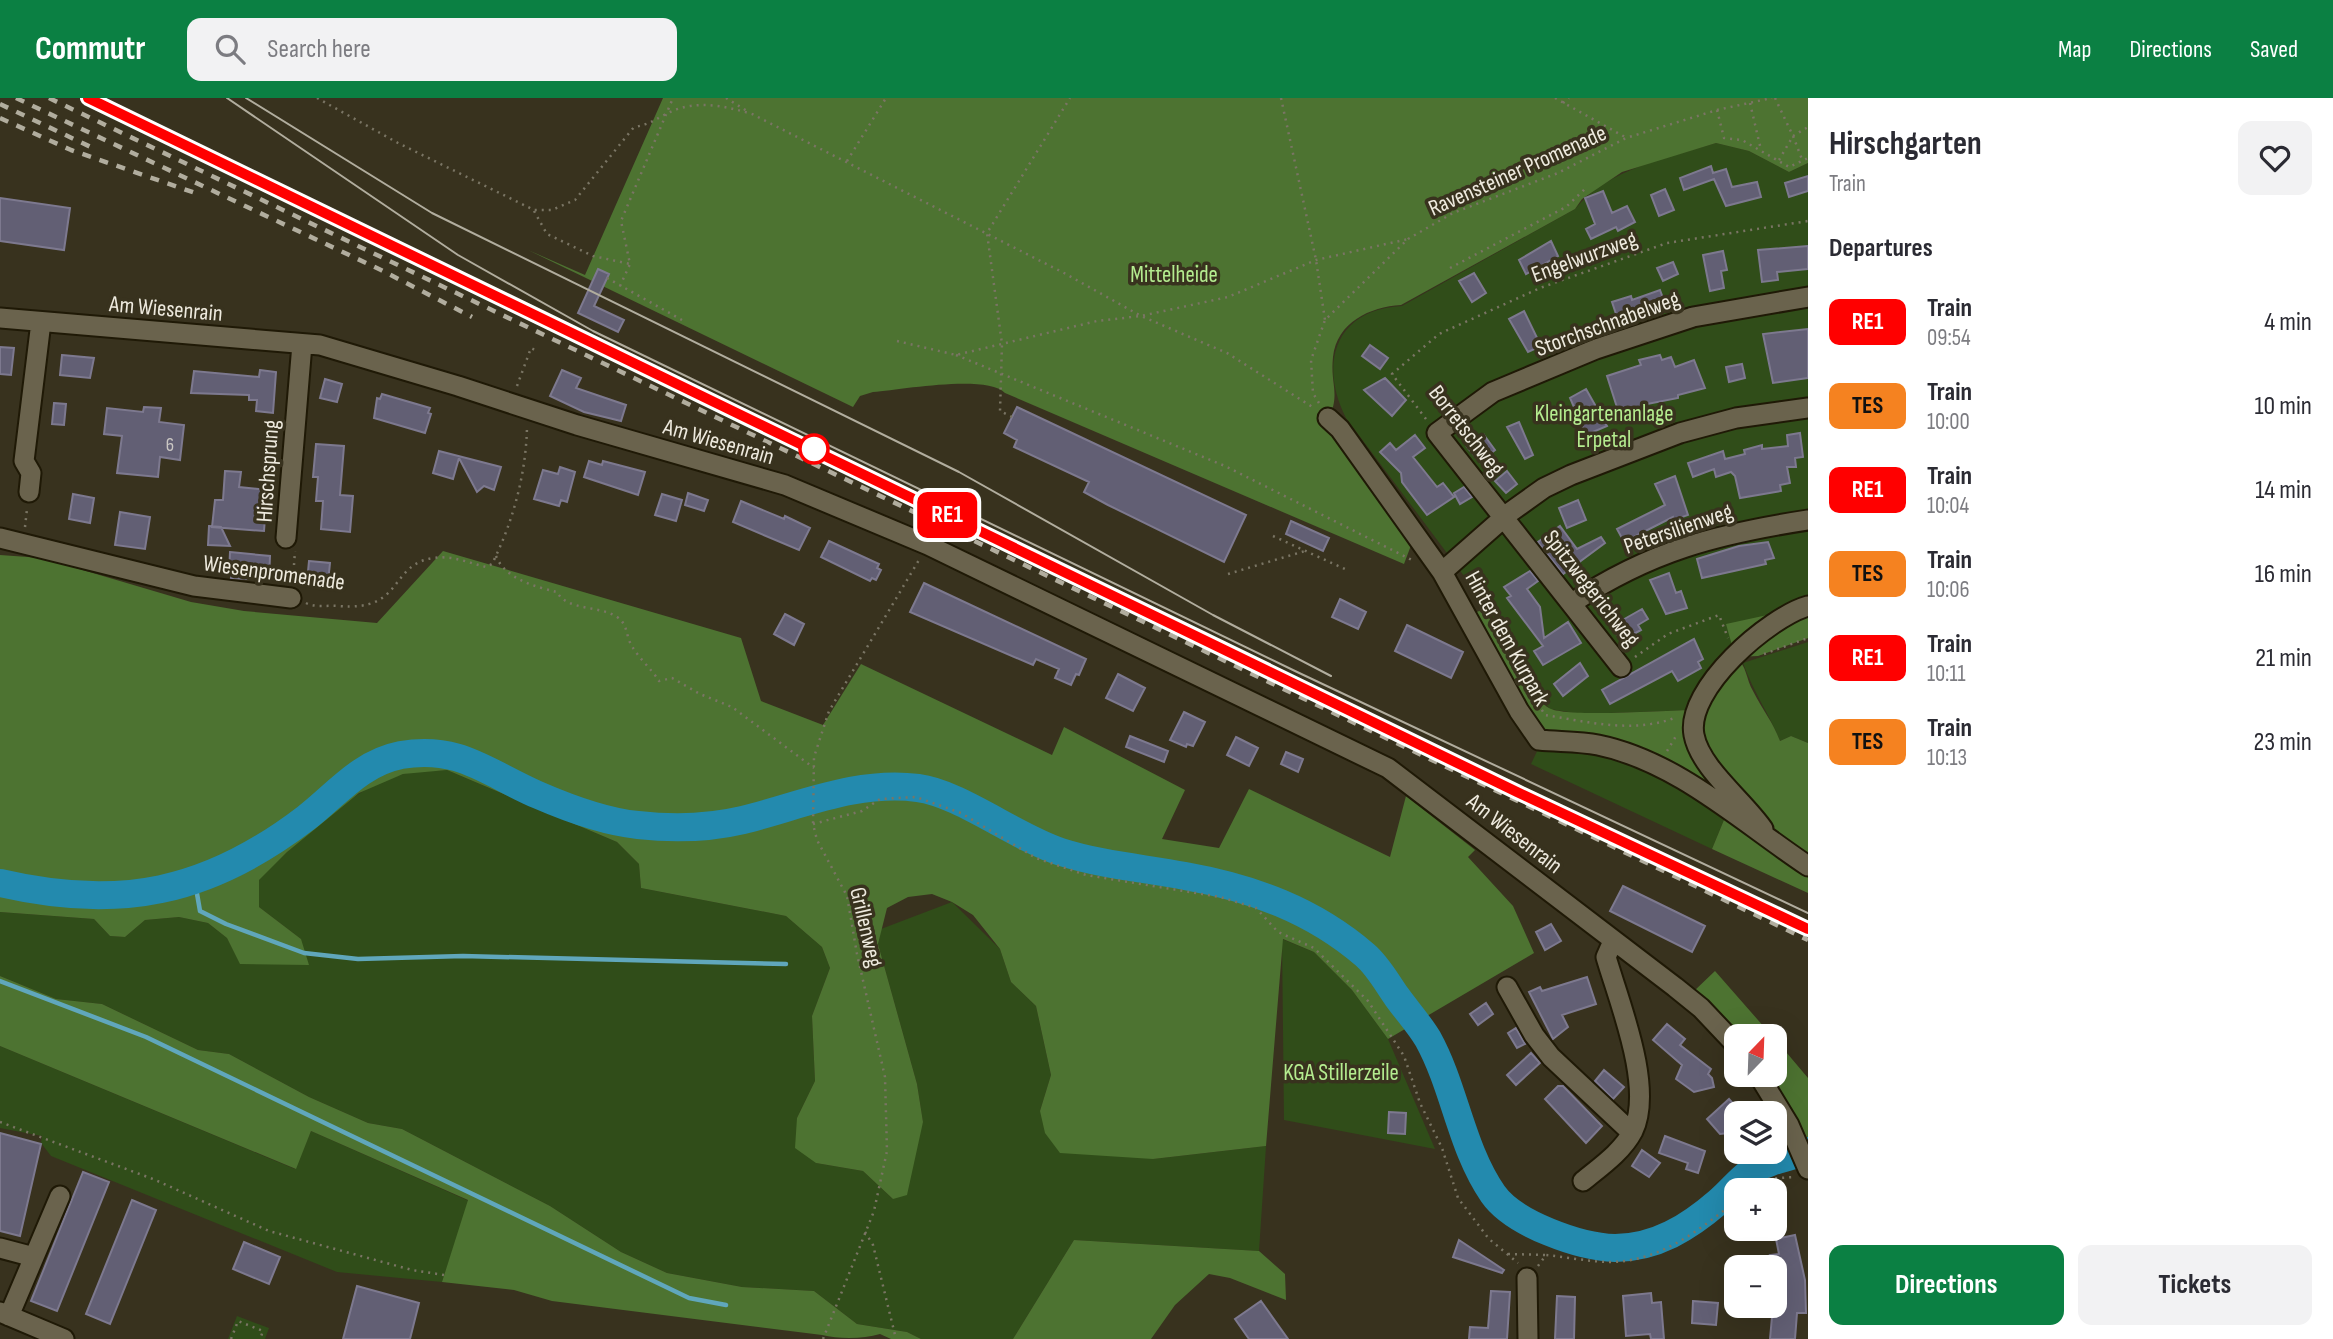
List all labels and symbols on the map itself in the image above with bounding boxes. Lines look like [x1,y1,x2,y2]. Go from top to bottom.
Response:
street label: Ravensteiner Promenade [1424,119,1611,223]
street label: Engelwurzweg [1528,225,1641,289]
park label: Mittelheide [1130,261,1218,289]
street label: Storchschnabelweg [1531,285,1683,363]
street label: Am Wiesenrain [107,290,224,328]
street label: Borretschweg [1422,380,1510,481]
park label: Kleingartenanlage Erpetal [1535,400,1673,454]
street label: Am Wiesenrain [659,413,777,471]
street label: Hirschsprung [250,419,286,523]
house number: 6 [166,434,174,457]
unlabelled marker [799,434,829,464]
line badge: RE1 [907,492,987,538]
street label: Petersilienweg [1620,497,1736,561]
street label: Spitzwegerichweg [1537,525,1646,653]
street label: Wiesenpromenade [201,549,346,597]
street label: Hinter dem Kurpark [1459,566,1556,711]
street label: Am Wiesenrain [1460,787,1568,880]
street label: Grillenweg [843,884,889,970]
north arrow [1724,1024,1787,1087]
park label: KGA Stillerzeile [1283,1059,1399,1087]

